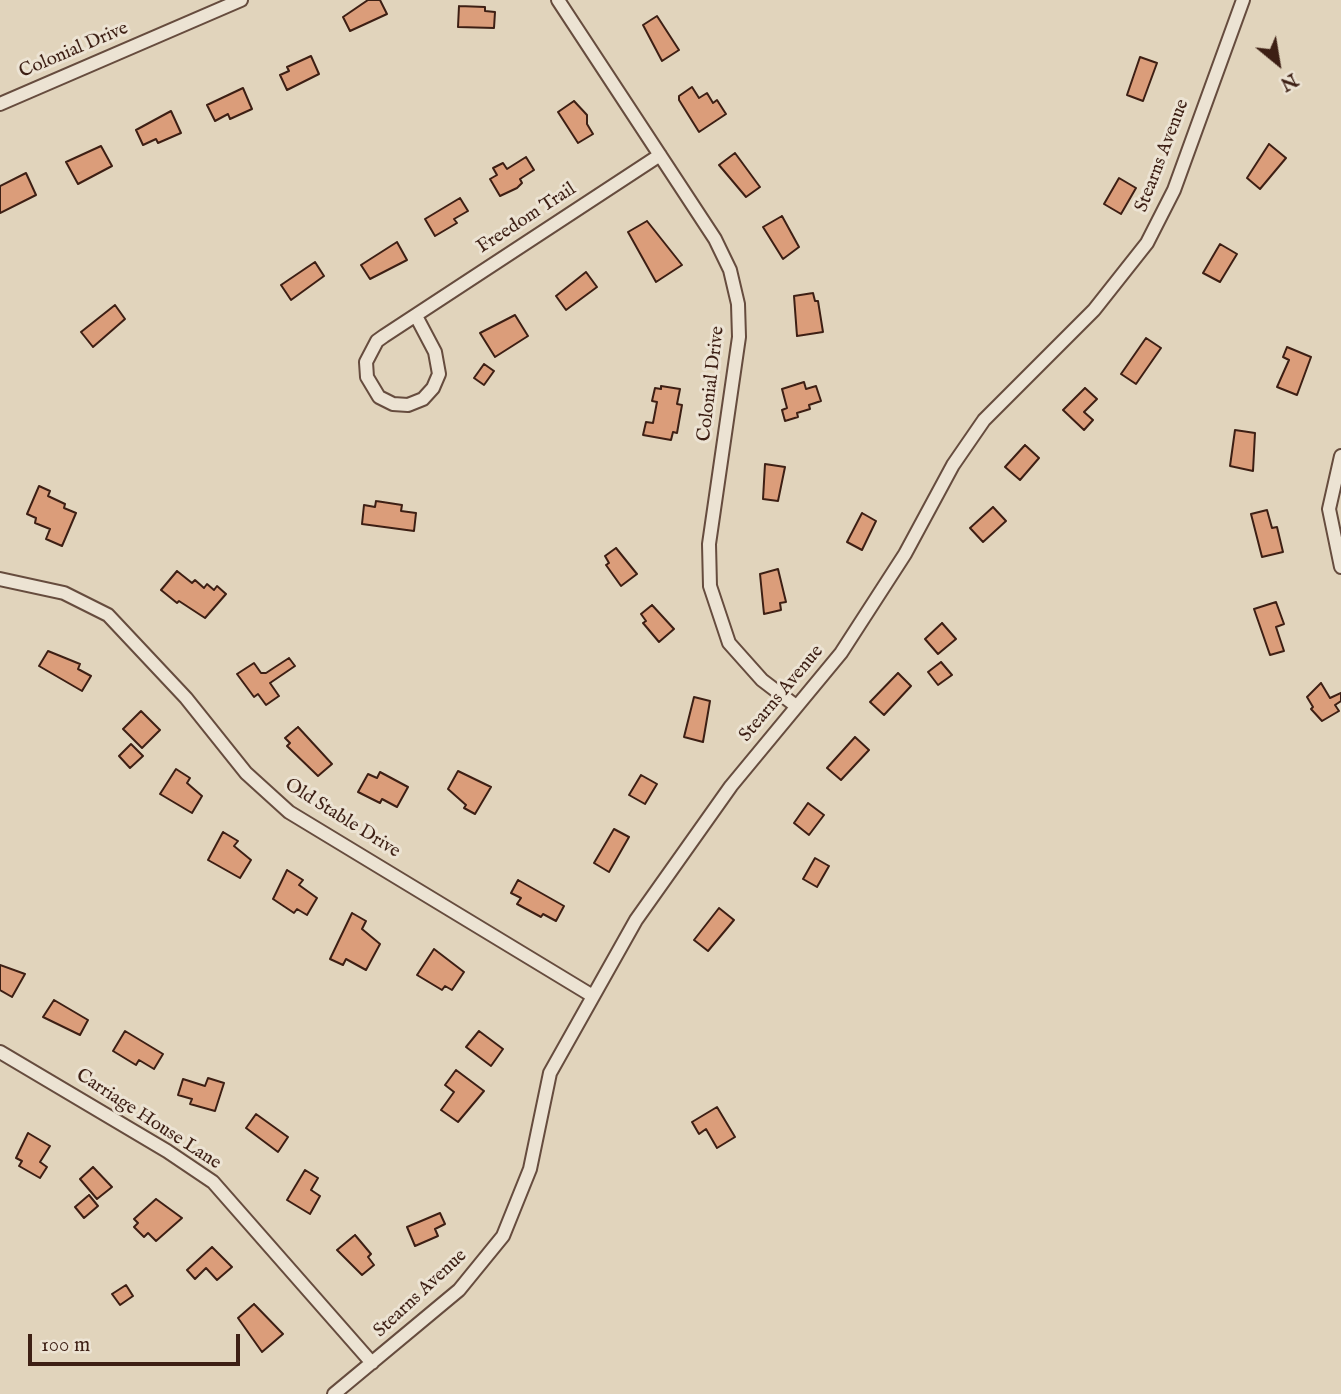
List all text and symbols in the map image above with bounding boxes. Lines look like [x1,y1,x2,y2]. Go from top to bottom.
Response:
street label: Colonial Drive [16,18,132,84]
north arrow [1243,28,1313,98]
text: N [1275,67,1302,96]
street label: Stearns Avenue [1131,96,1195,216]
street label: Freedom Trail [473,179,581,259]
street label: Colonial Drive [694,325,730,443]
street label: Stearns Avenue [735,641,829,747]
street label: Old Stable Drive [280,774,404,864]
street label: Carriage House Lane [71,1065,225,1175]
street label: Stearns Avenue [370,1245,472,1343]
scale bar [32,1320,243,1364]
text: 100 m [41,1332,90,1359]

